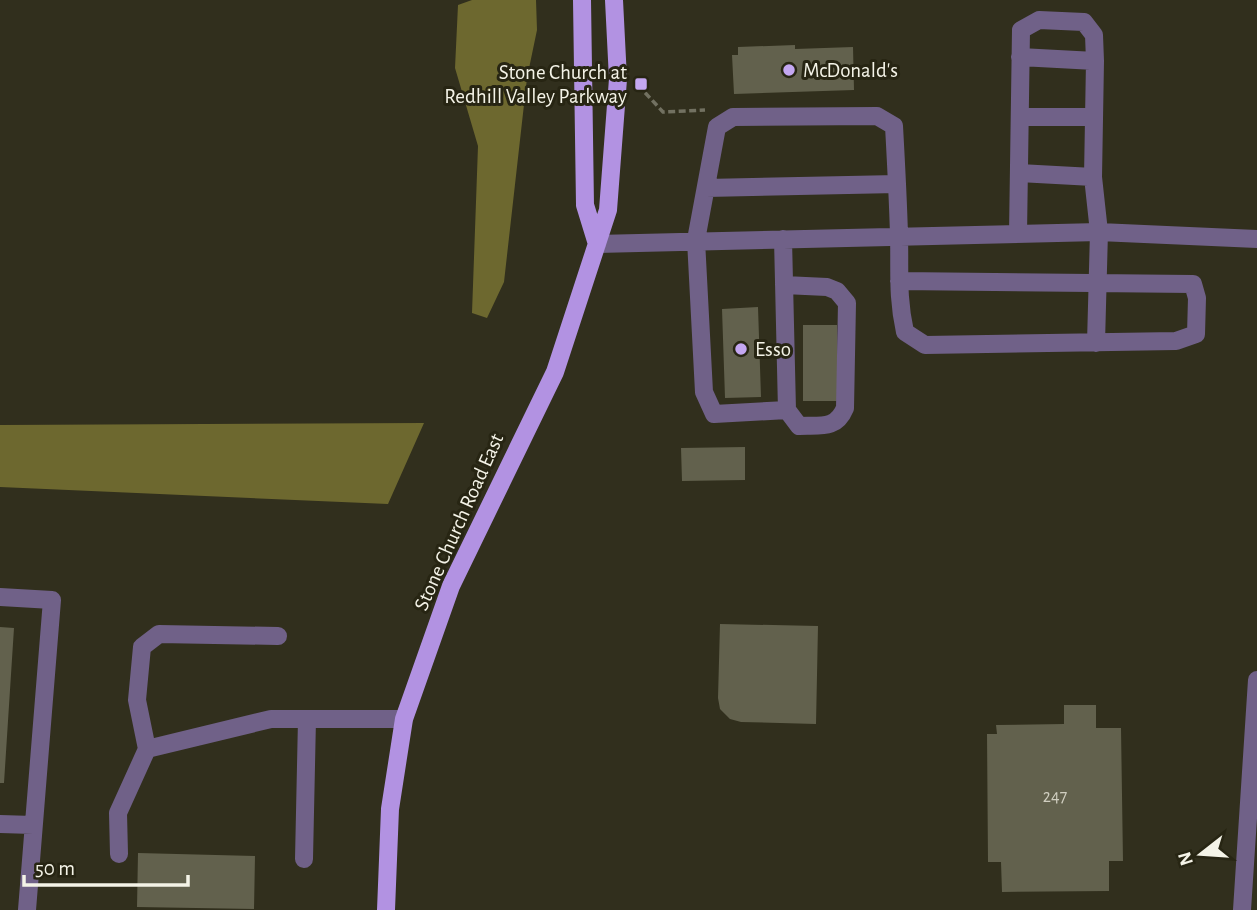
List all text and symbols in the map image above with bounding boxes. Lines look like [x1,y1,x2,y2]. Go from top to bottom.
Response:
place label: McDonald's [803,60,898,81]
place label: Stone Church at Redhill Valley Parkway [444,62,627,107]
marker: McDonald's [781,62,797,78]
marker: Stone Church at Redhill Valley Parkway [633,76,649,92]
place label: Esso [755,339,791,360]
marker: Esso [733,341,749,357]
street label: Stone Church Road East [411,430,508,614]
house number: 247 [1043,788,1067,806]
north arrow [1166,819,1236,889]
scale bar [24,844,189,888]
text: N [1175,849,1197,868]
text: 50 m [35,858,75,879]

